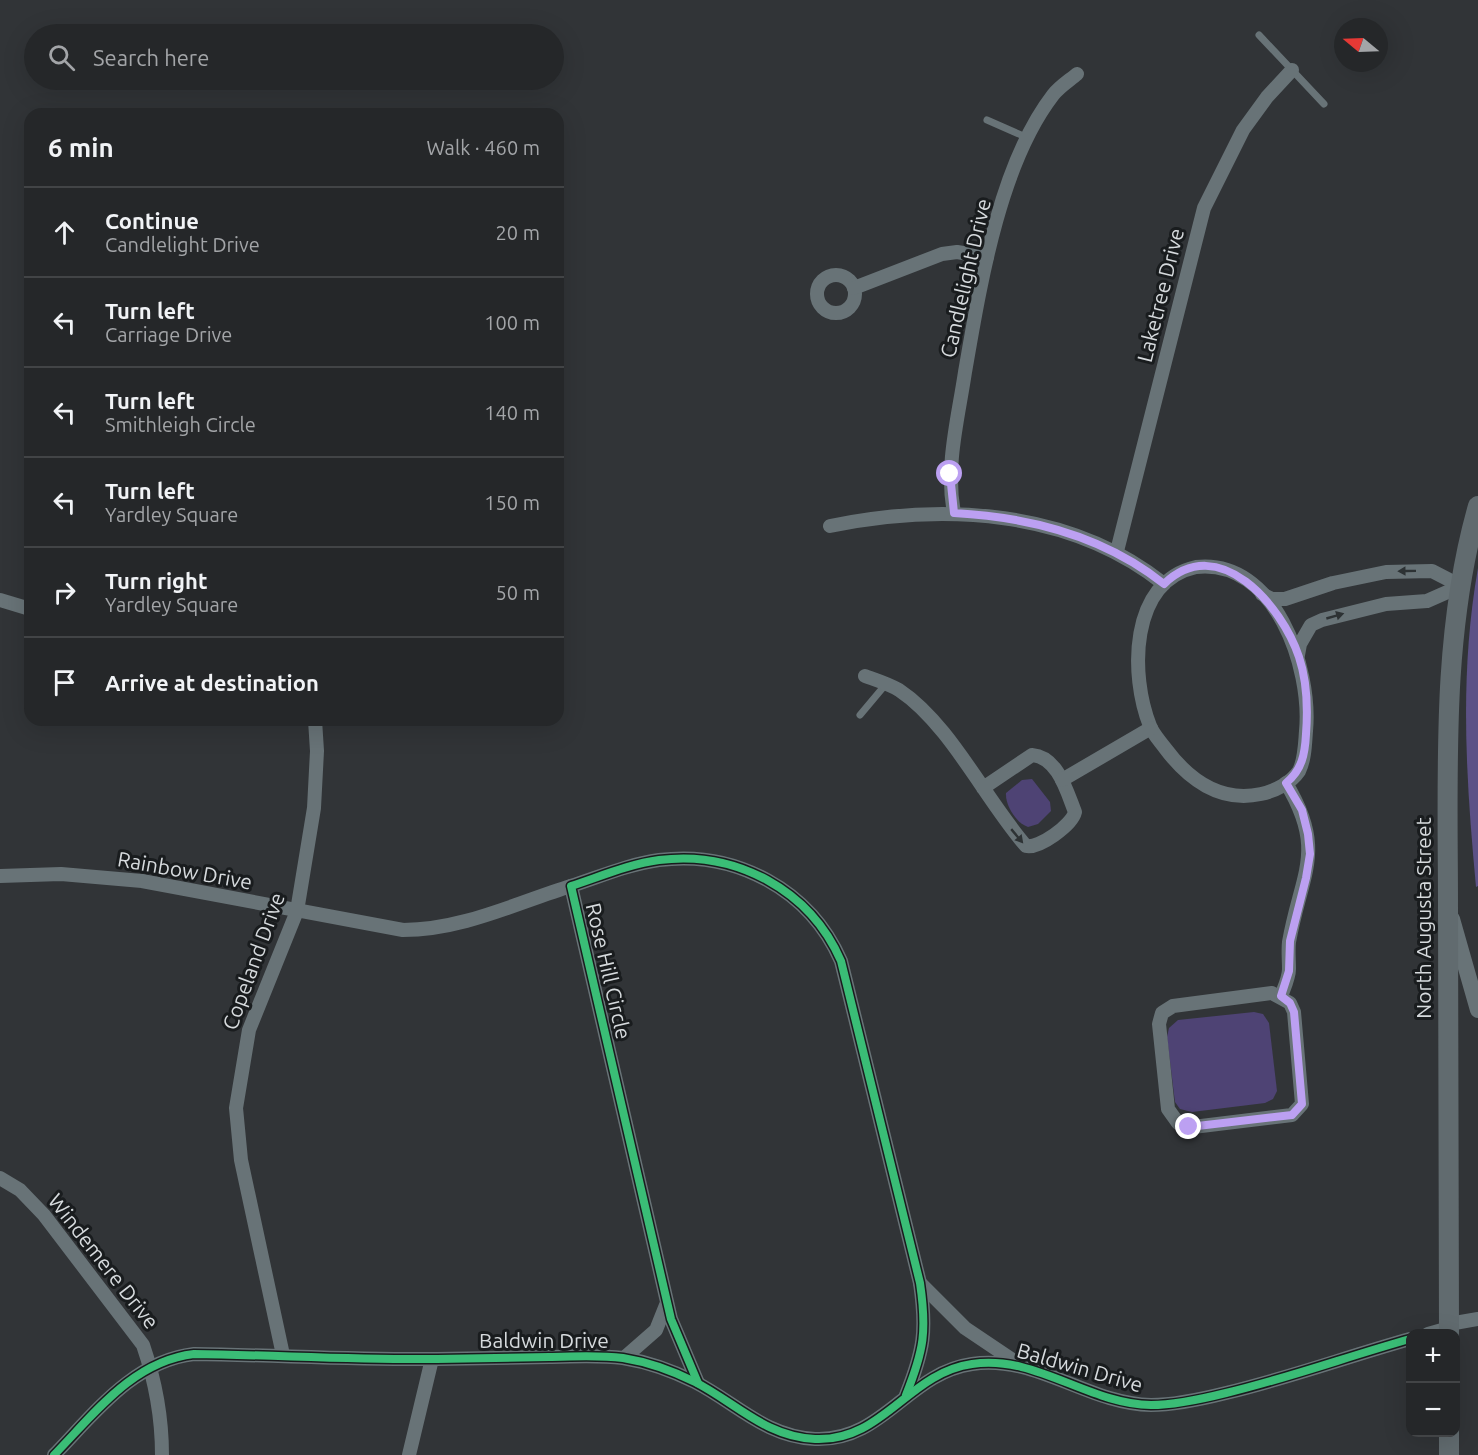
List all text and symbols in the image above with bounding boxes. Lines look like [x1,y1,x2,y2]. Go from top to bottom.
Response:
north arrow [1334,18,1388,72]
search box [24,24,564,90]
icon: search [45,41,78,74]
text: Search here [93,45,209,70]
text: 6 min [48,133,114,162]
text: Walk · 460 m [427,136,540,159]
street label: Candlelight Drive [935,196,995,360]
text: Continue [105,208,199,233]
icon: ahead [48,216,81,249]
text: 20 m [496,221,540,244]
street label: Laketree Drive [1132,226,1188,364]
text: Candlelight Drive [105,233,260,256]
text: Turn left [105,298,195,323]
icon: left [48,306,81,339]
text: 100 m [484,311,540,334]
text: Carriage Drive [105,323,232,346]
text: Turn left [105,388,195,413]
icon: left [48,396,81,429]
text: 140 m [484,401,540,424]
text: Smithleigh Circle [105,413,256,436]
route start [936,460,962,486]
text: Turn left [105,478,195,503]
icon: left [48,486,81,519]
text: 150 m [484,491,540,514]
text: Yardley Square [105,503,238,526]
one-way arrow [1397,567,1416,576]
text: Turn right [105,568,207,593]
icon: right [48,576,81,609]
text: 50 m [496,581,540,604]
text: Yardley Square [105,593,238,616]
one-way arrow [1326,611,1344,620]
icon: arrive [48,666,81,699]
text: Arrive at destination [105,670,319,695]
street label: North Augusta Street [1411,817,1435,1019]
one-way arrow [1010,828,1023,843]
street label: Rainbow Drive [116,846,254,894]
street label: Copeland Drive [217,889,289,1033]
street label: Rose Hill Circle [582,900,636,1042]
route end [1175,1113,1201,1139]
street label: Windemere Drive [44,1189,164,1333]
street label: Baldwin Drive [479,1328,609,1352]
map controls [1406,1329,1460,1437]
button: + [1406,1329,1460,1383]
street label: Baldwin Drive [1014,1338,1146,1396]
button: − [1406,1383,1460,1437]

